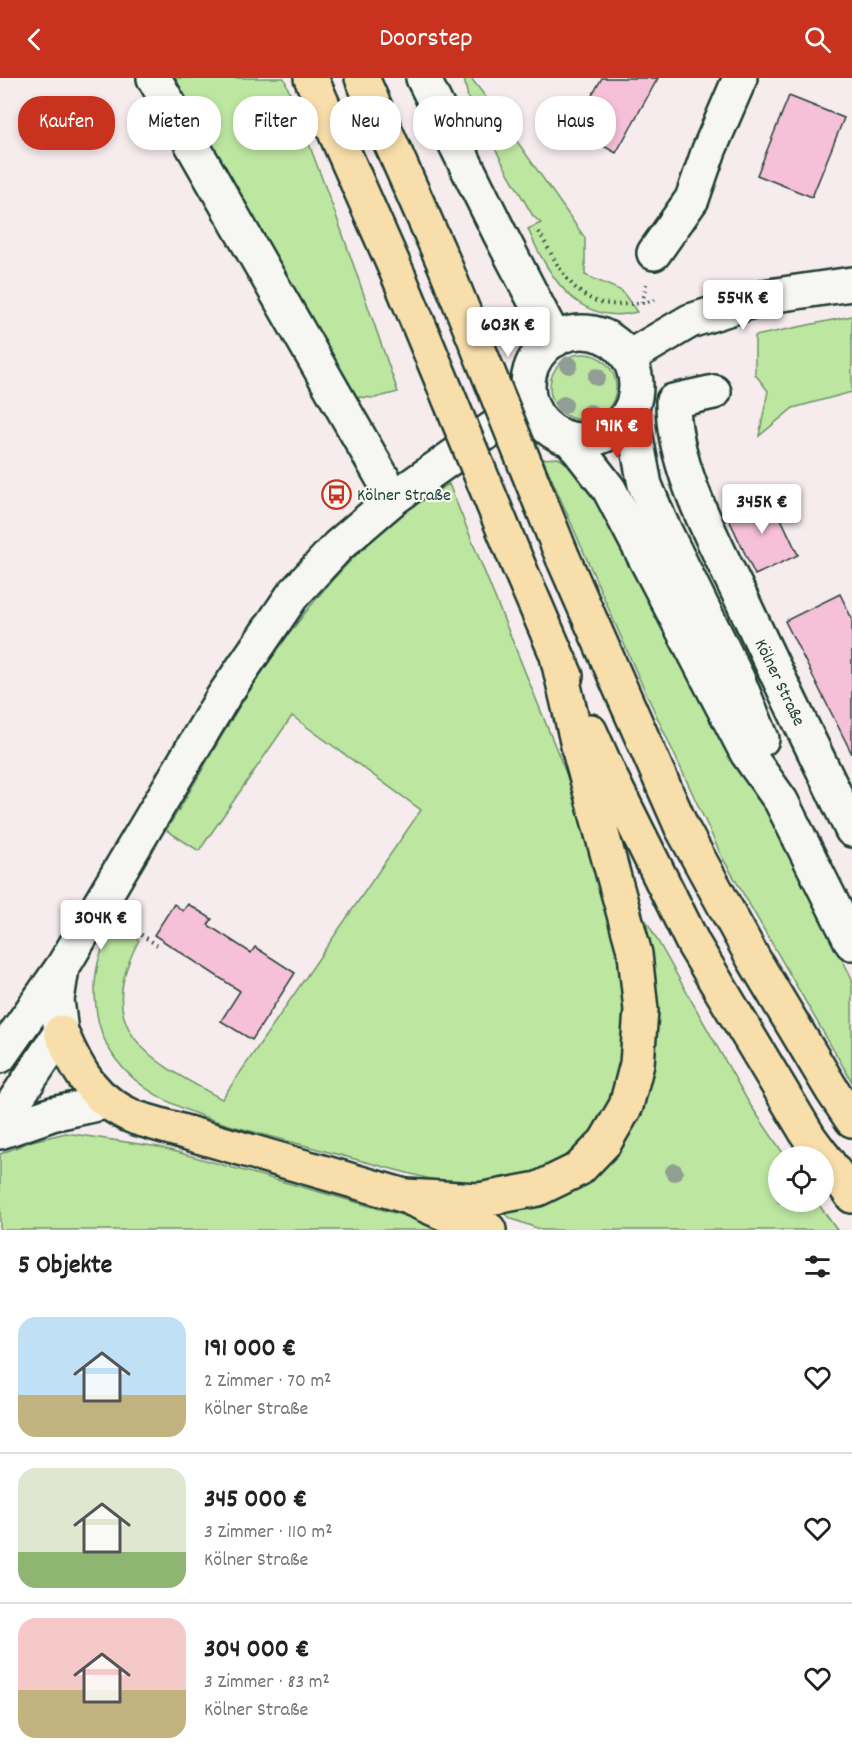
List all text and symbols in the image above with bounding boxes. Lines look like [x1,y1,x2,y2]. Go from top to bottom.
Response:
text: Doorstep [379,20,473,59]
icon: back [18,23,51,56]
icon: search [801,23,834,56]
chip: Kaufen [18,96,115,150]
chip: Mieten [127,96,221,150]
chip: Filter [233,96,318,150]
chip: Neu [330,96,401,150]
chip: Wohnung [413,96,523,150]
chip: Haus [535,96,616,150]
pin: 554K € [694,280,792,331]
text: 554K € [717,285,769,313]
pin: 603K € [459,307,557,358]
text: 603K € [481,312,535,340]
pin: 191K € [568,408,666,459]
text: 191K € [596,413,638,441]
bus stop icon: Kölner Straße [320,478,352,510]
place label: Kölner Straße [357,484,451,509]
pin: 345K € [713,484,811,535]
text: 345K € [736,489,788,517]
street label: Kölner Straße [747,635,810,731]
pin: 304K € [52,900,150,951]
text: 304K € [74,905,128,933]
map controls [768,1146,834,1212]
button: locate [768,1146,834,1212]
text: 5 Objekte [18,1248,112,1285]
icon: filters [801,1250,834,1283]
text: 191 000 € [204,1331,296,1368]
icon: home [66,1341,138,1413]
icon: heart [801,1361,834,1394]
text: 2 Zimmer · 70 m² [204,1368,331,1396]
text: Kölner Straße [204,1396,308,1424]
text: 345 000 € [204,1482,307,1519]
icon: home [66,1492,138,1564]
icon: heart [801,1512,834,1545]
text: 3 Zimmer · 110 m² [204,1519,333,1547]
text: Kölner Straße [204,1547,308,1575]
text: 304 000 € [204,1632,309,1669]
icon: home [66,1642,138,1714]
icon: heart [801,1662,834,1695]
text: 3 Zimmer · 83 m² [204,1669,330,1697]
text: Kölner Straße [204,1697,308,1725]

